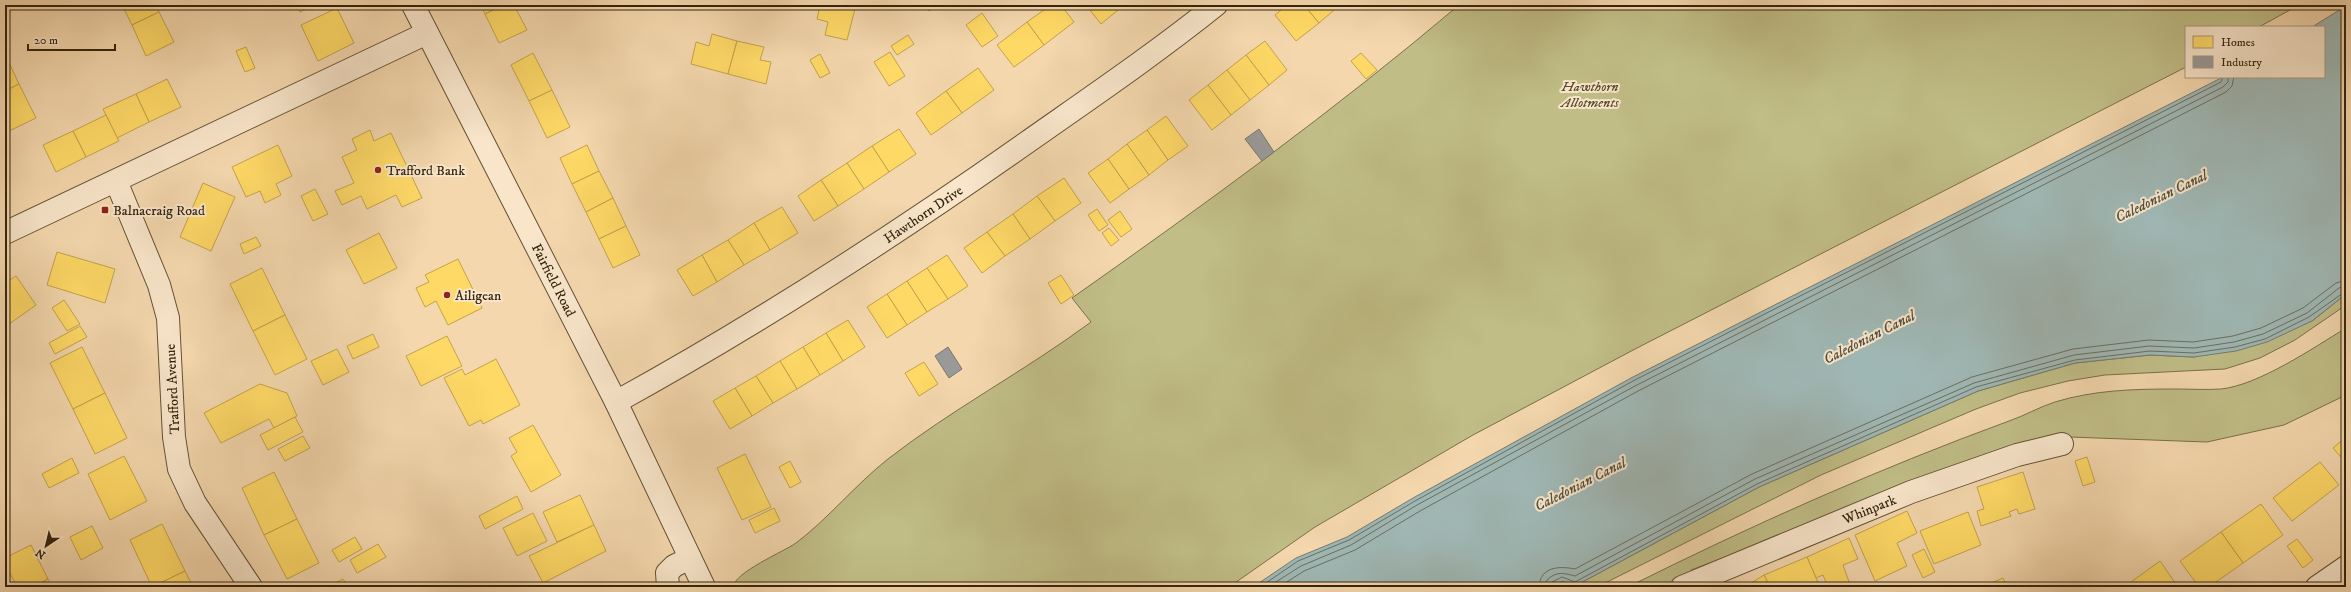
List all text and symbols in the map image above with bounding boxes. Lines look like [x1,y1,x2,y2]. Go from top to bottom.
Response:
scale bar [28,26,115,52]
legend [2185,26,2325,78]
text: 20 m [34,33,58,48]
text: Homes [2221,35,2255,50]
text: Industry [2221,55,2262,70]
park label: Hawthorn Allotments [1559,78,1619,112]
place label: Trafford Bank [386,162,465,180]
marker: Trafford Bank [373,165,383,175]
water label: Caledonian Canal [2112,165,2212,227]
street label: Hawthorn Drive [880,182,967,248]
place label: Balnacraig Road [113,202,205,220]
marker: Balnacraig Road [100,205,110,215]
street label: Fairfield Road [527,241,579,320]
place label: Ailigean [455,287,502,305]
marker: Ailigean [442,290,452,300]
water label: Caledonian Canal [1820,305,1920,369]
street label: Trafford Avenue [162,343,184,435]
water label: Caledonian Canal [1531,452,1631,516]
street label: Whinpark [1839,491,1899,529]
north arrow [26,526,66,566]
text: N [33,545,49,562]

